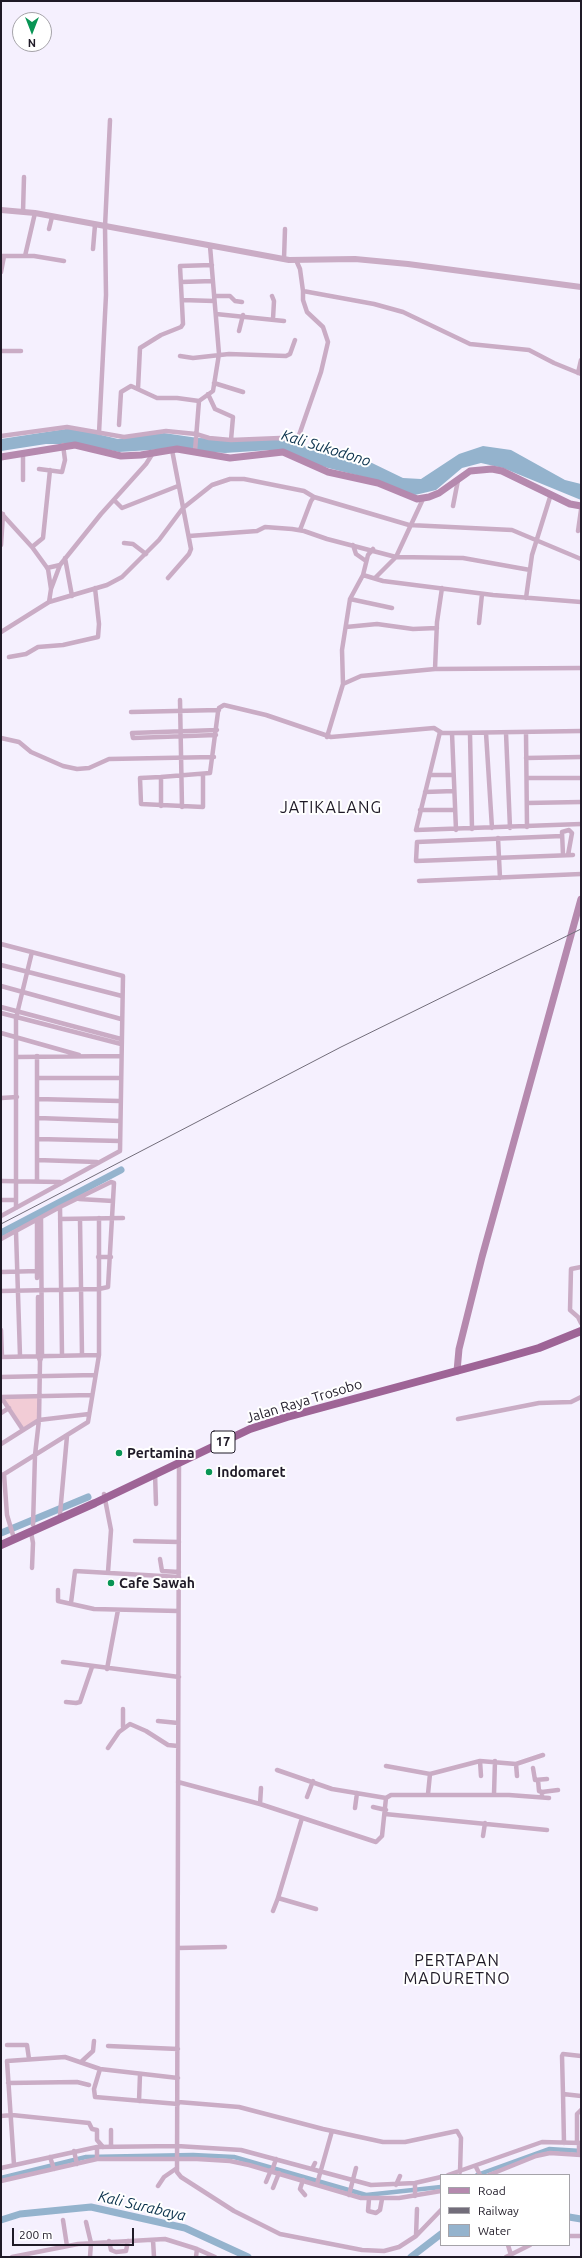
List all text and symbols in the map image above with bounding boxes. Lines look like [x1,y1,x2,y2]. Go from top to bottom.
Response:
north arrow [12,12,52,52]
text: N [28,37,36,49]
water label: Kali Sukodono [279,426,373,470]
district label: JATIKALANG [280,798,382,818]
street label: Jalan Raya Trosobo [244,1375,364,1427]
road number: 17 [211,1431,235,1453]
place label: Pertamina [127,1445,195,1461]
marker: Pertamina [114,1448,124,1458]
place label: Indomaret [217,1464,286,1480]
marker: Indomaret [204,1467,214,1477]
place label: Cafe Sawah [119,1575,195,1591]
marker: Cafe Sawah [106,1578,116,1588]
district label: PERTAPAN MADURETNO [403,1951,511,1989]
legend [440,2174,570,2246]
text: Road [478,2184,506,2197]
water label: Kali Surabaya [97,2187,187,2225]
text: Railway [478,2204,519,2217]
scale bar [14,2220,136,2246]
text: Water [478,2224,511,2237]
text: 200 m [19,2228,52,2241]

